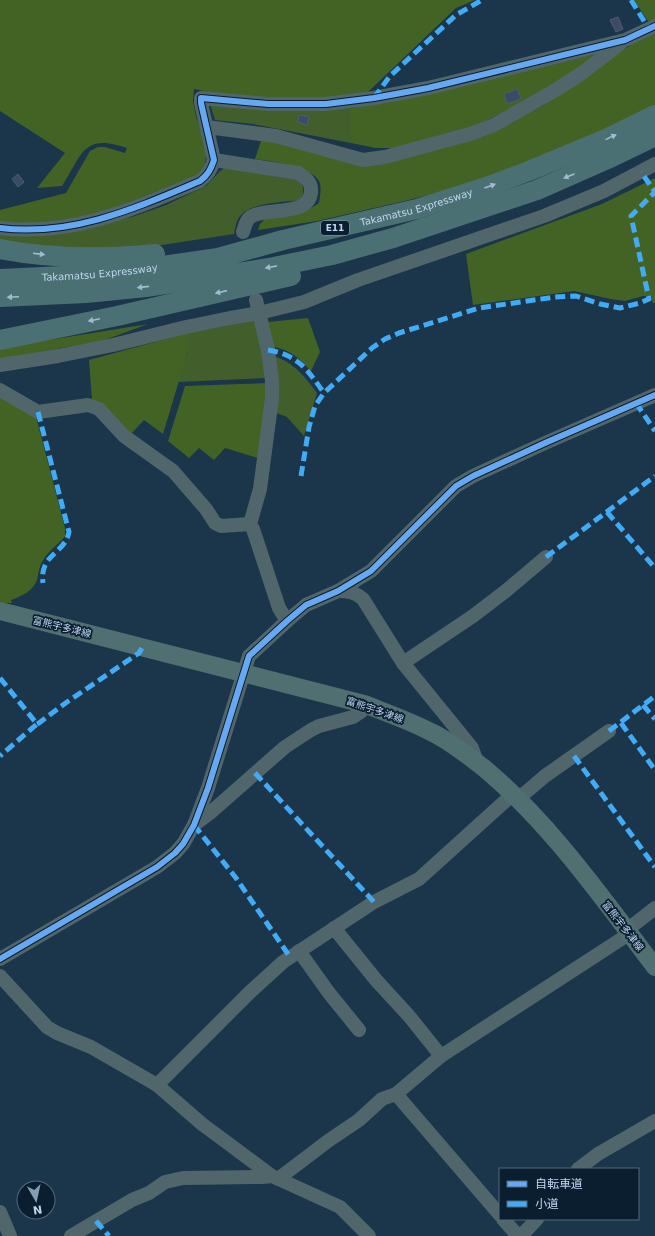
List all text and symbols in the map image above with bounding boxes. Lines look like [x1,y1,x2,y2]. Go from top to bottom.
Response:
one-way arrow [605,134,616,140]
one-way arrow [563,173,574,179]
one-way arrow [485,182,497,188]
street label: Takamatsu Expressway [358,186,474,228]
road number: E11 [321,221,349,235]
one-way arrow [33,251,45,257]
street label: Takamatsu Expressway [41,261,158,283]
one-way arrow [265,265,277,271]
one-way arrow [137,284,149,291]
one-way arrow [215,290,228,296]
one-way arrow [7,293,19,300]
one-way arrow [88,318,101,324]
street label: 富熊宇多津線 [32,614,92,640]
street label: 富熊宇多津線 [345,695,405,725]
street label: 富熊宇多津線 [600,899,646,953]
legend [499,1168,639,1220]
text: 自転車道 [535,1177,583,1191]
north arrow [16,1180,56,1220]
text: 小道 [535,1197,559,1211]
text: N [32,1202,43,1217]

